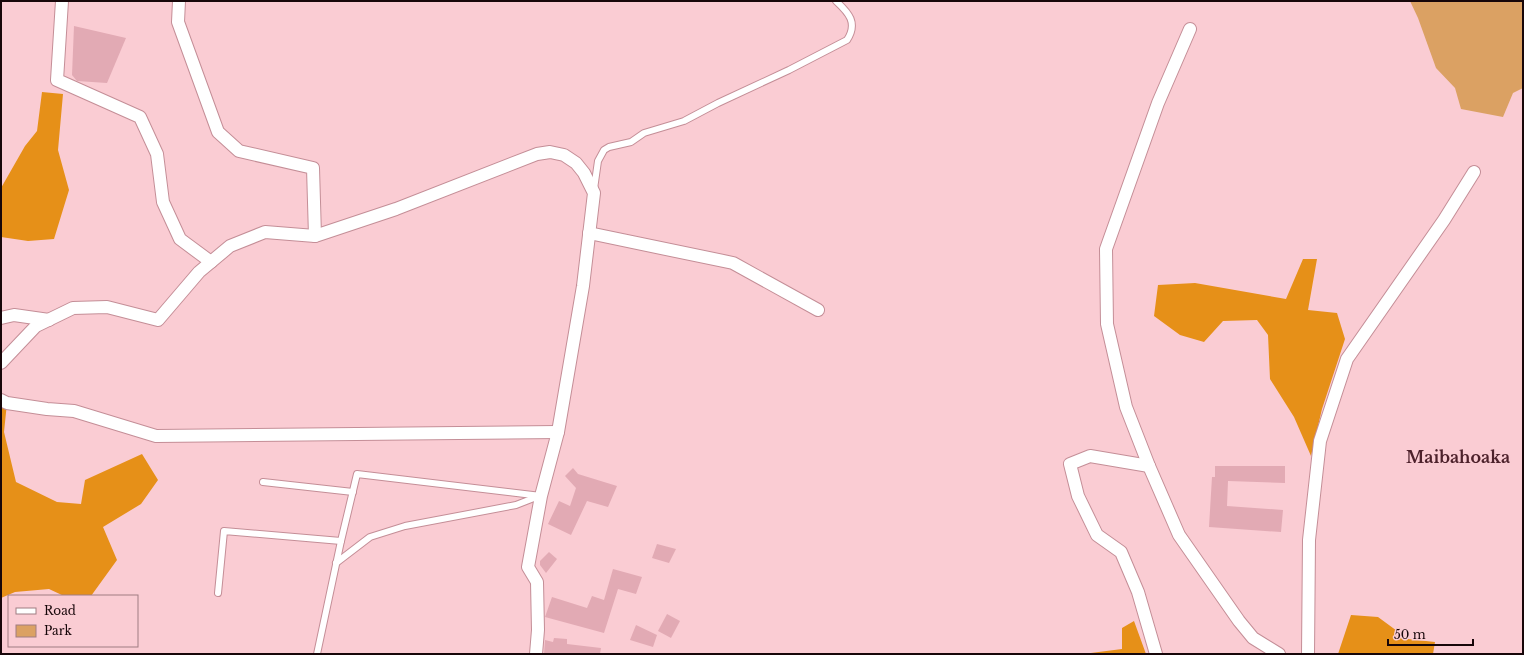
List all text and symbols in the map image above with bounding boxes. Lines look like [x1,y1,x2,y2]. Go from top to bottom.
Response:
district label: Maibahoaka [1406,447,1510,467]
legend [8,595,138,647]
text: Road [44,603,76,618]
scale bar [1388,621,1473,647]
text: Park [44,623,72,638]
text: 50 m [1394,627,1426,642]

